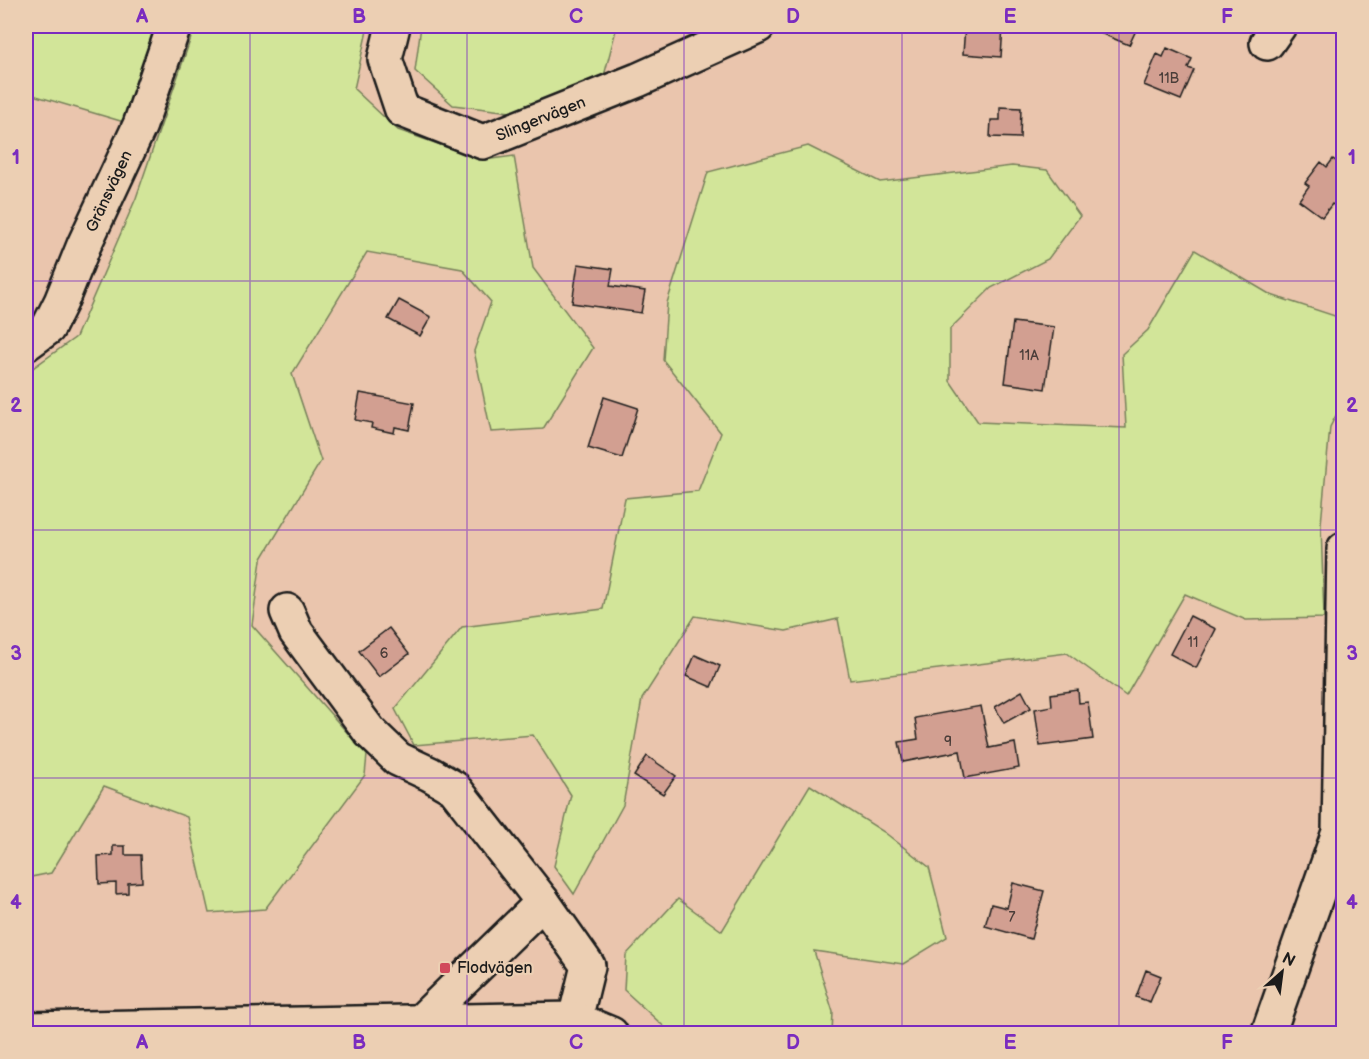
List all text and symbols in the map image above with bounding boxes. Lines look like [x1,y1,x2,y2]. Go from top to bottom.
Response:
text: A [135,5,149,29]
text: B [352,5,366,29]
text: C [569,5,583,29]
text: D [786,5,800,29]
text: E [1004,5,1017,29]
text: F [1221,5,1233,29]
house number: 11B [1159,70,1180,87]
street label: Slingervägen [493,92,588,145]
text: 1 [12,146,20,170]
text: 1 [1348,146,1356,170]
street label: Gränsvägen [82,147,136,235]
house number: 11A [1019,347,1039,364]
text: 2 [10,394,22,418]
text: 2 [1346,394,1358,418]
house number: 11 [1188,634,1198,651]
text: 3 [10,642,22,666]
text: 3 [1346,642,1358,666]
house number: 6 [380,645,389,662]
house number: 9 [944,733,952,750]
text: 4 [10,891,22,915]
text: 4 [1346,891,1358,915]
house number: 7 [1009,909,1016,926]
north arrow [1252,942,1312,1002]
text: N [1279,949,1298,971]
place label: Flodvägen [457,959,533,978]
marker: Flodvägen [438,961,452,975]
text: A [135,1031,149,1055]
text: B [352,1031,366,1055]
text: C [569,1031,583,1055]
text: D [786,1031,800,1055]
text: E [1004,1031,1017,1055]
text: F [1221,1031,1233,1055]

